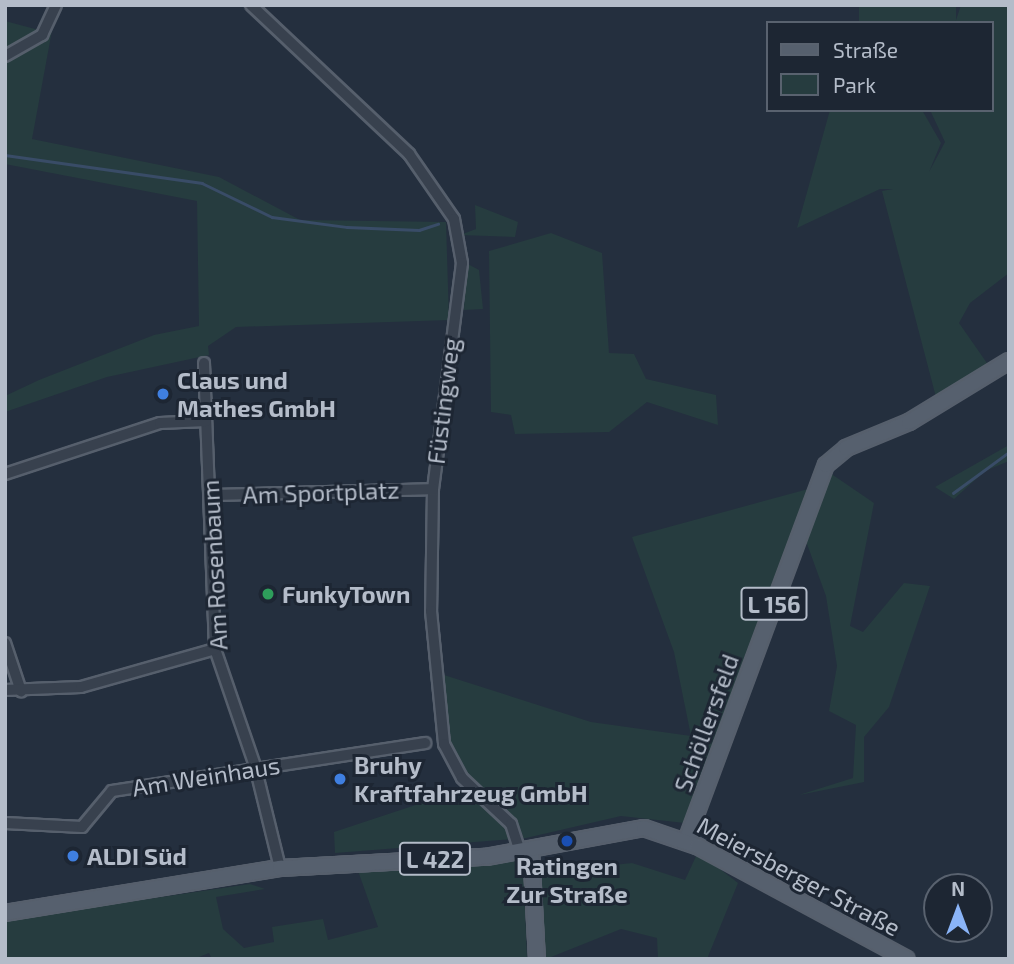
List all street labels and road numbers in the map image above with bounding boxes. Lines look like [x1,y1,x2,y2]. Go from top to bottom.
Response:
street label: Füstingweg [421,336,465,466]
street label: Am Sportplatz [242,475,400,509]
street label: Am Rosenbaum [195,479,233,651]
road number: L 156 [739,584,809,624]
street label: Schöllersfeld [668,650,744,796]
street label: Am Weinhaus [130,750,282,802]
street label: Meiersberger Straße [692,810,906,942]
road number: L 422 [398,839,472,878]

